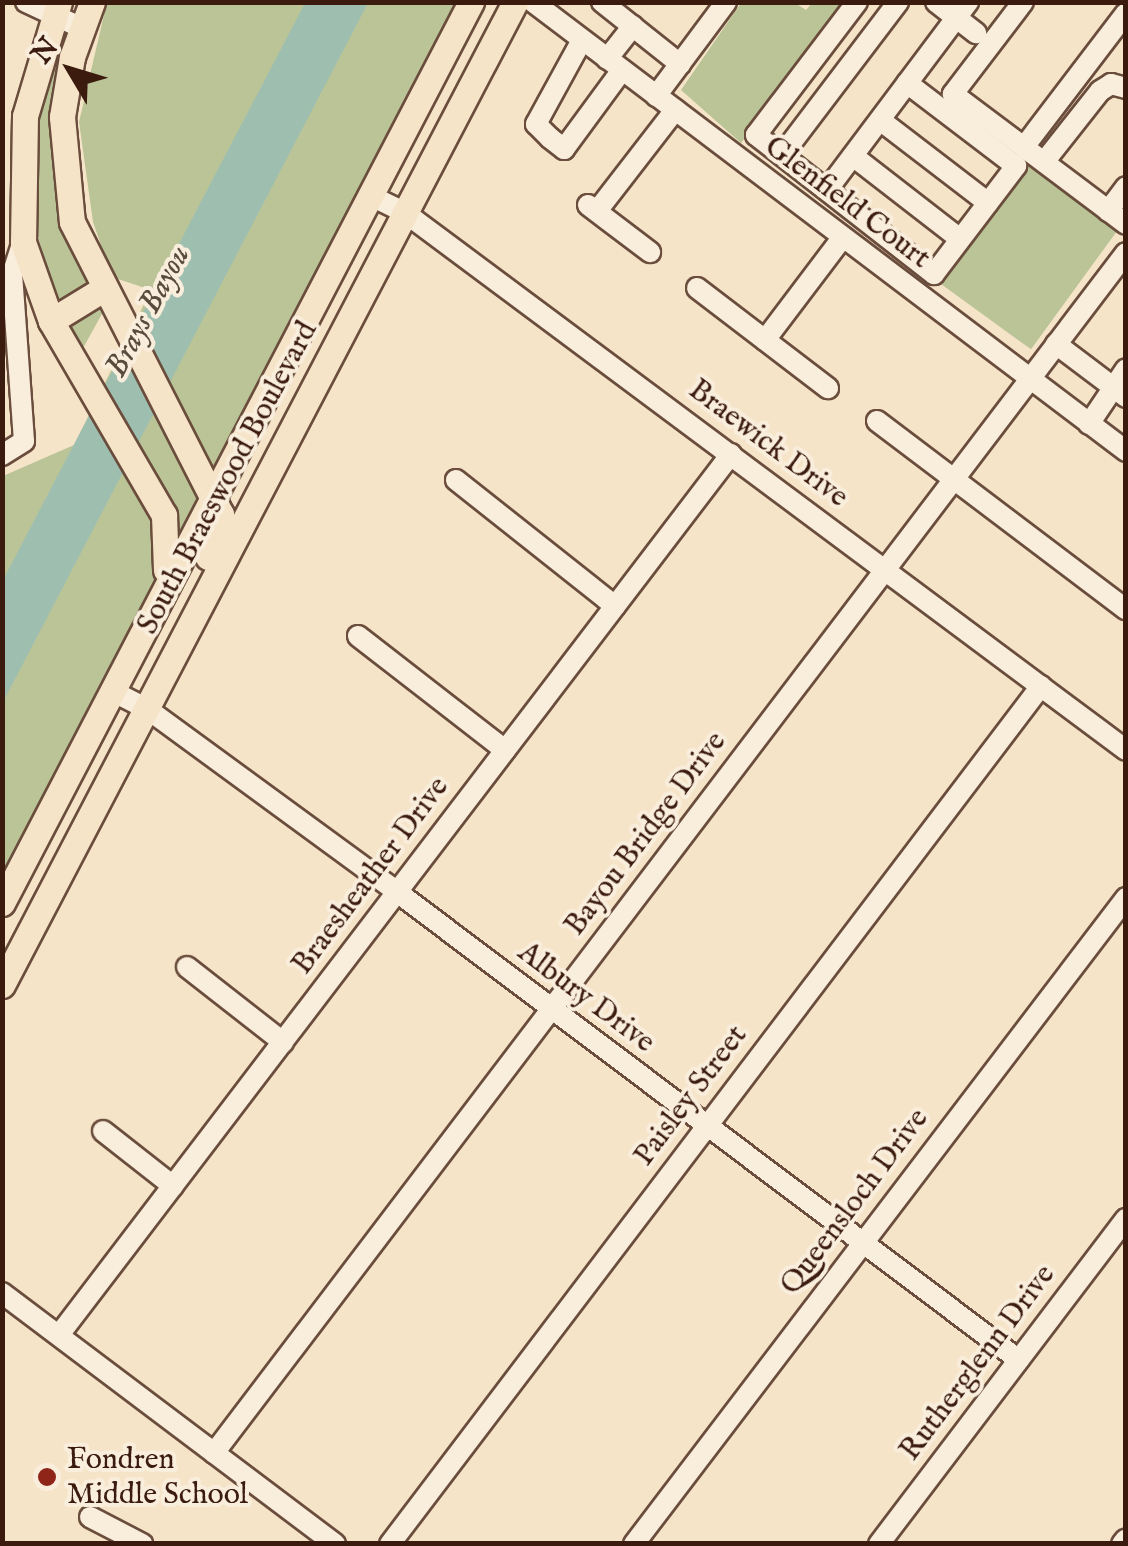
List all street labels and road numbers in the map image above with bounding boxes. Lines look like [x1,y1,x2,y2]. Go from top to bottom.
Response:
street label: Glenfield Court [757,129,937,277]
street label: South Braeswood Boulevard [130,316,326,640]
street label: Braewick Drive [681,372,855,516]
street label: Bayou Bridge Drive [558,725,734,943]
street label: Braesheather Drive [285,770,457,982]
street label: Albury Drive [510,935,662,1061]
street label: Paisley Street [627,1019,755,1173]
street label: Queensloch Drive [773,1102,937,1302]
street label: Rutherglenn Drive [893,1258,1063,1468]

